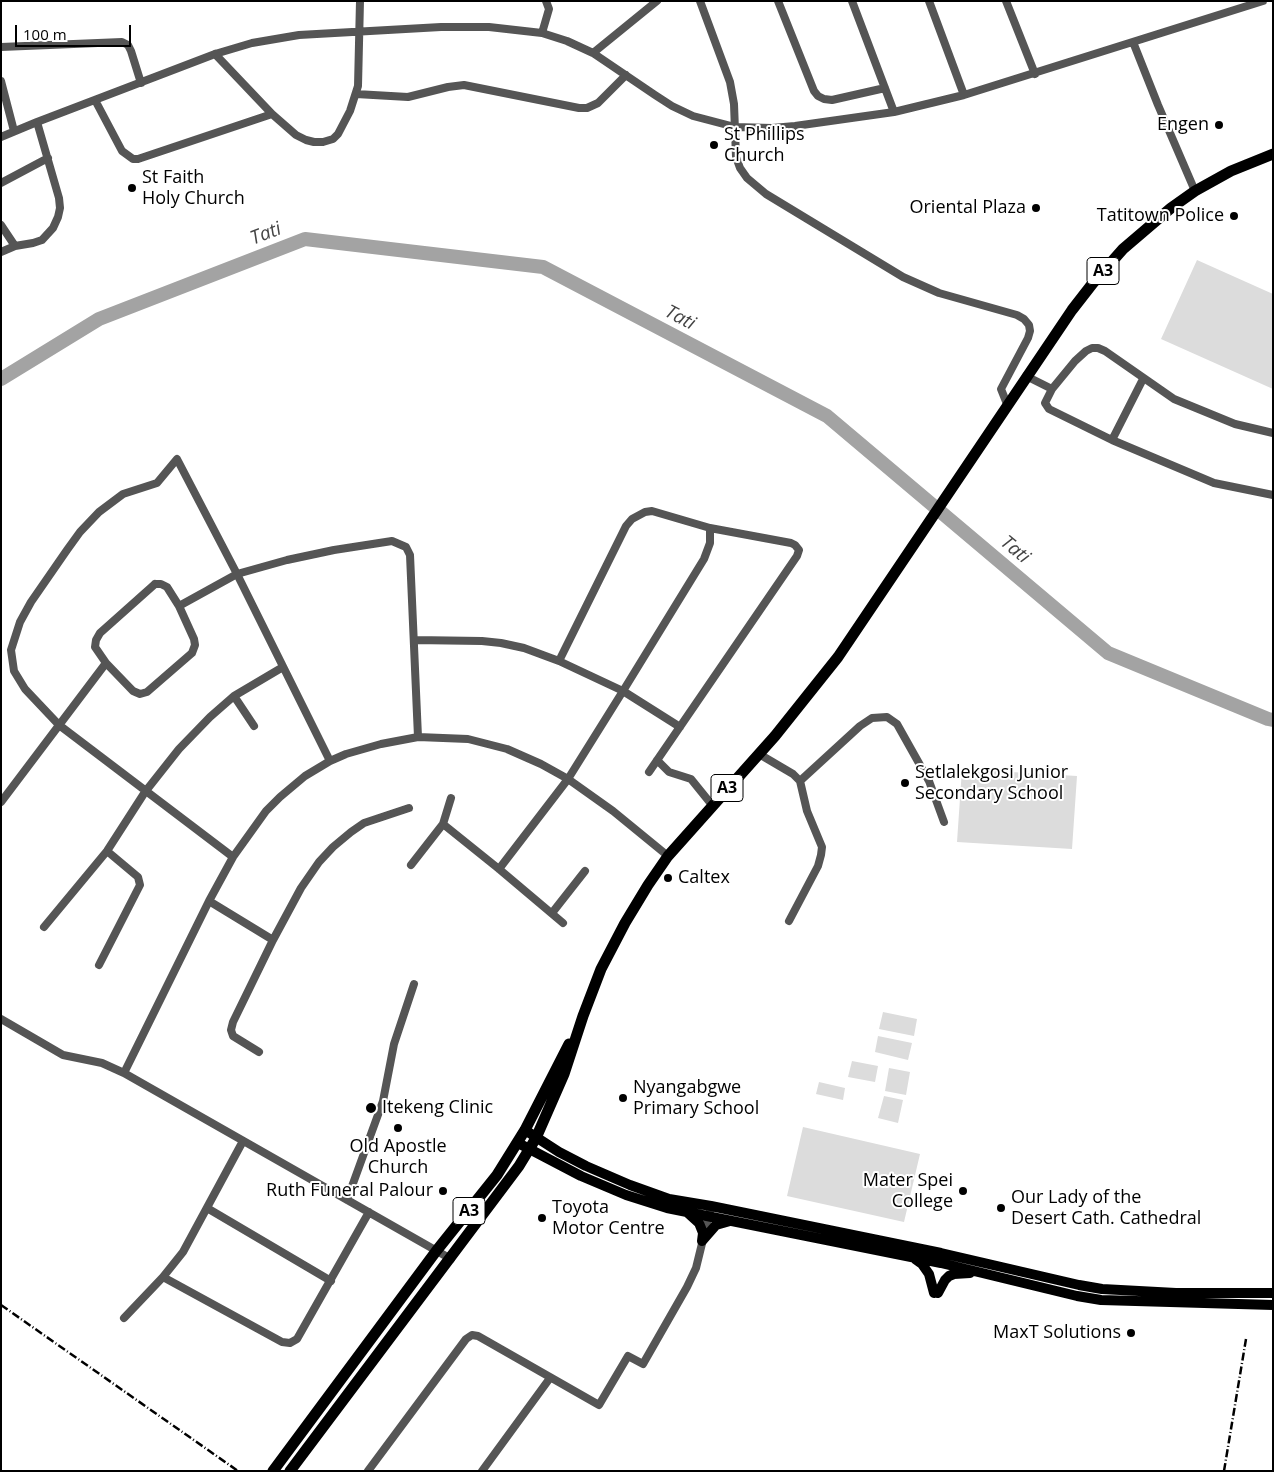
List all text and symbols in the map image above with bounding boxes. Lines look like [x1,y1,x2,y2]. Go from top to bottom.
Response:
scale bar [18,15,134,47]
text: 100 m [23,24,67,44]
place label: Engen [1157,114,1209,136]
marker: Engen [1213,119,1225,131]
place label: St Phillips Church [724,124,805,166]
marker: St Phillips Church [708,139,720,151]
place label: St Faith Holy Church [142,167,245,210]
marker: St Faith Holy Church [126,182,138,194]
place label: Oriental Plaza [910,197,1026,219]
marker: Oriental Plaza [1030,202,1042,214]
place label: Tatitown Police [1097,205,1224,227]
marker: Tatitown Police [1228,210,1240,222]
water label: Tati [247,218,285,250]
road number: A3 [1087,258,1119,284]
water label: Tati [661,301,699,335]
water label: Tati [996,531,1034,569]
place label: Setlalekgosi Junior Secondary School [915,762,1068,804]
road number: A3 [711,774,743,801]
marker: Setlalekgosi Junior Secondary School [899,777,911,789]
place label: Caltex [678,867,730,889]
marker: Caltex [662,872,674,884]
place label: Nyangabgwe Primary School [633,1077,759,1120]
marker: Nyangabgwe Primary School [617,1092,629,1104]
place label: Itekeng Clinic [382,1097,493,1119]
marker: Itekeng Clinic [364,1101,378,1115]
marker: Old Apostle Church [392,1122,404,1134]
place label: Old Apostle Church [349,1136,447,1178]
place label: Mater Spei College [863,1170,953,1212]
place label: Ruth Funeral Palour [266,1180,433,1202]
marker: Ruth Funeral Palour [437,1185,449,1197]
marker: Mater Spei College [957,1185,969,1197]
place label: Our Lady of the Desert Cath. Cathedral [1011,1187,1201,1230]
place label: Toyota Motor Centre [552,1197,665,1240]
road number: A3 [453,1198,485,1224]
marker: Our Lady of the Desert Cath. Cathedral [995,1202,1007,1214]
marker: Toyota Motor Centre [536,1212,548,1224]
place label: MaxT Solutions [993,1322,1121,1344]
marker: MaxT Solutions [1125,1327,1137,1339]

